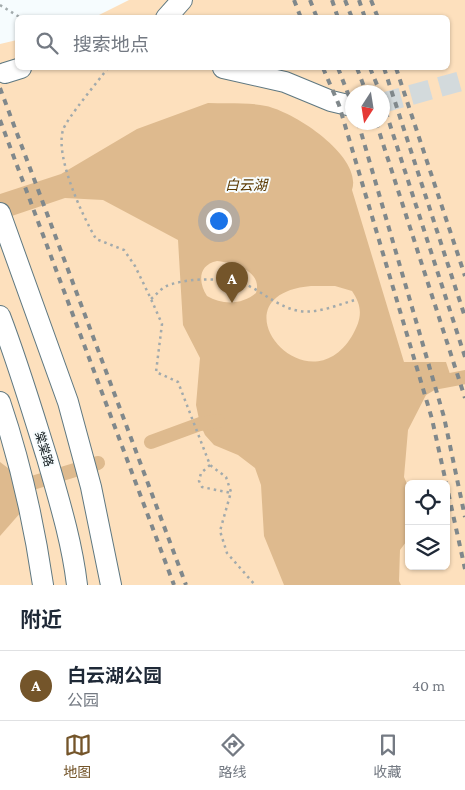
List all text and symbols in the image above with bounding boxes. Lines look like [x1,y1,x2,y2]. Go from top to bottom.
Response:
search box [15,15,450,70]
icon: search [33,29,61,57]
text: 搜索地点 [73,34,149,55]
north arrow [345,85,390,130]
water label: 白云湖 [225,177,269,193]
your location [206,208,232,234]
pin: A [216,262,248,303]
street label: 棠棠路 [32,430,56,468]
map controls [405,480,450,570]
button: locate [405,480,450,525]
button: layers [405,525,450,570]
text: 附近 [20,608,62,632]
text: 白云湖公园 [67,665,162,686]
text: A [31,677,41,694]
text: 40 m [412,677,445,694]
text: 公园 [67,692,99,709]
tab: 地图 [64,731,92,781]
tab: 路线 [219,731,247,781]
tab: 收藏 [374,731,402,781]

